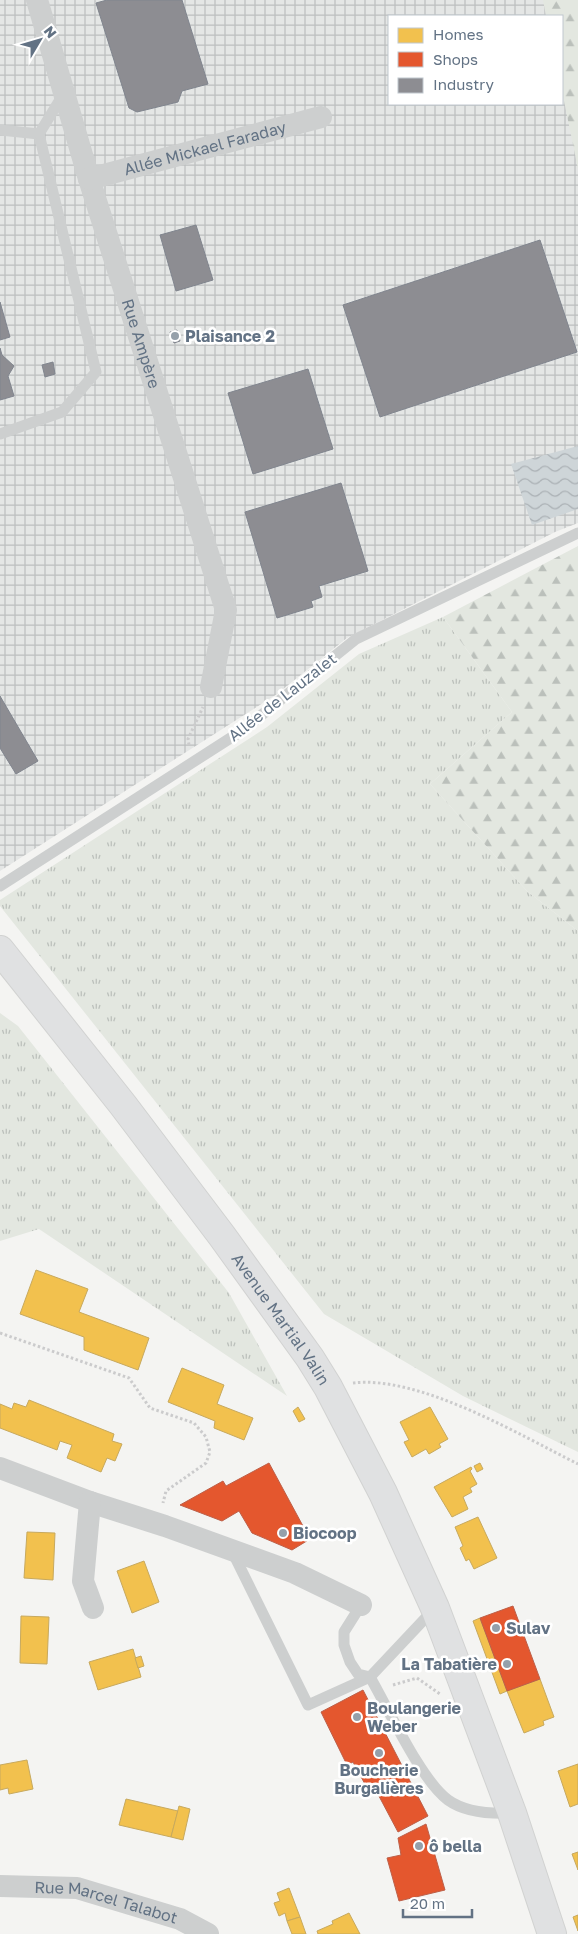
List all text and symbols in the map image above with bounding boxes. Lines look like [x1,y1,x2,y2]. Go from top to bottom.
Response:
north arrow [15,15,65,65]
legend [388,15,563,105]
text: N [41,22,61,41]
text: Homes [433,25,483,43]
text: Shops [433,50,478,68]
text: Industry [433,75,494,93]
street label: Allée Mickael Faraday [122,117,288,179]
street label: Rue Ampère [118,296,165,391]
place label: Plaisance 2 [185,326,275,346]
marker: Plaisance 2 [169,330,181,342]
street label: Allée de Lauzalet [224,648,340,746]
street label: Avenue Martial Valin [228,1249,334,1389]
place label: Biocoop [293,1523,357,1543]
marker: Biocoop [277,1527,289,1539]
place label: Sulav [506,1618,551,1638]
marker: Sulav [490,1622,502,1634]
place label: La Tabatière [401,1654,497,1674]
marker: La Tabatière [501,1658,513,1670]
place label: Boulangerie Weber [367,1698,461,1736]
marker: Boulangerie Weber [351,1711,363,1723]
marker: Boucherie Burgalières [373,1747,385,1759]
place label: Boucherie Burgalières [334,1760,424,1798]
place label: ô bella [429,1836,482,1856]
marker: ô bella [413,1840,425,1852]
street label: Rue Marcel Talabot [34,1877,180,1928]
scale bar [403,1886,472,1918]
text: 20 m [410,1894,445,1912]

